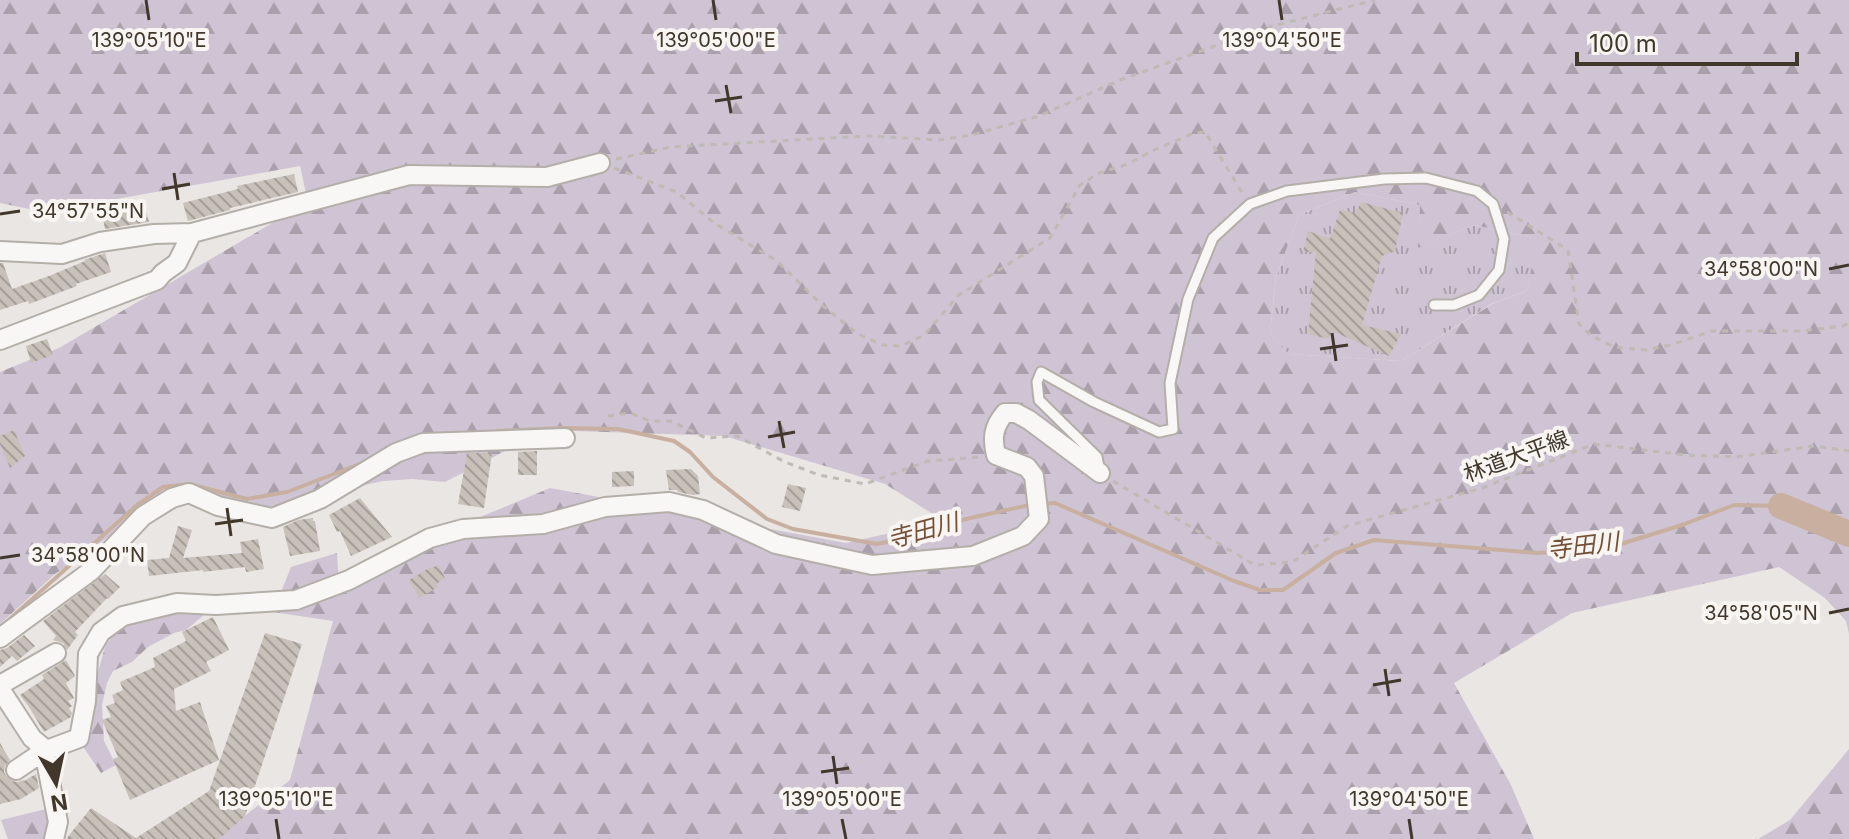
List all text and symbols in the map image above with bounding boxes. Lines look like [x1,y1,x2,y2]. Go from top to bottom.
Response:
scale bar [1577,16,1797,66]
text: 139°05'10"E [92,28,206,52]
text: 139°05'00"E [656,28,776,52]
text: 139°04'50"E [1222,28,1342,52]
text: 100 m [1589,29,1657,58]
text: 34°57'55"N [32,199,144,223]
text: 34°58'00"N [1704,257,1818,281]
street label: 林道大平線 [1460,425,1572,487]
water label: 寺田川 [884,506,964,554]
water label: 寺田川 [1545,526,1623,564]
text: 34°58'00"N [31,543,145,567]
text: 34°58'05"N [1704,601,1818,625]
north arrow [16,743,96,823]
text: 139°05'10"E [219,787,333,811]
text: 139°05'00"E [782,787,902,811]
text: 139°04'50"E [1349,787,1469,811]
text: N [49,789,69,817]

